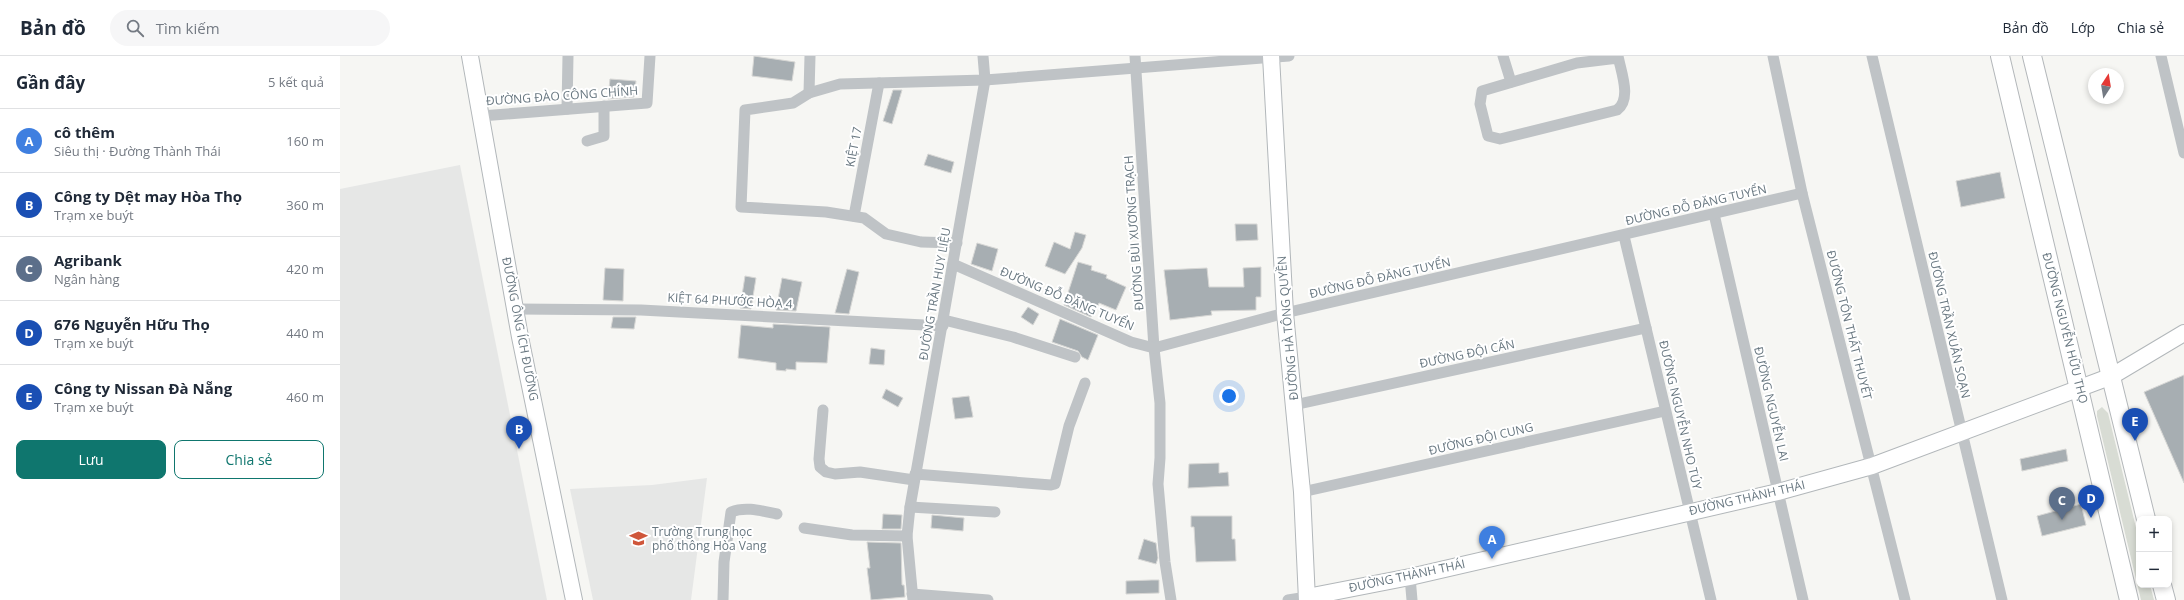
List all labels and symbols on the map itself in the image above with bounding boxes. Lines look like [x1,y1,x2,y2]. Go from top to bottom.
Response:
north arrow [2088,68,2124,104]
street label: ĐƯỜNG ĐÀO CÔNG CHÍNH [485,82,639,109]
street label: KIỆT 17 [841,125,866,169]
street label: ĐƯỜNG BÙI XƯƠNG TRẠCH [1120,155,1147,311]
street label: ĐƯỜNG ĐỖ ĐĂNG TUYỂN [1623,179,1768,229]
street label: ĐƯỜNG TRẦN HUY LIỆU [914,226,955,362]
street label: ĐƯỜNG TÔN THẤT THUYẾT [1823,248,1876,402]
street label: ĐƯỜNG TRẦN XUÂN SOẠN [1924,250,1975,400]
street label: ĐƯỜNG NGUYỄN HỮU THỌ [2038,250,2093,405]
street label: ĐƯỜNG ĐỖ ĐĂNG TUYỂN [1307,252,1452,302]
street label: ĐƯỜNG ÔNG ÍCH ĐƯỜNG [498,255,543,402]
street label: ĐƯỜNG HÀ TÔNG QUYỀN [1273,255,1302,401]
street label: ĐƯỜNG ĐỖ ĐĂNG TUYỂN [997,262,1137,335]
street label: KIỆT 64 PHƯỚC HÒA 4 [667,289,793,312]
street label: ĐƯỜNG ĐỘI CẤN [1418,335,1516,372]
street label: ĐƯỜNG NGUYỄN NHO TÚY [1655,338,1707,491]
street label: ĐƯỜNG NGUYỄN LAI [1750,345,1794,463]
your location [1219,386,1239,406]
pin: E [2122,408,2148,441]
pin: B [506,416,532,449]
street label: ĐƯỜNG ĐỘI CUNG [1427,418,1535,459]
street label: ĐƯỜNG THÀNH THÁI [1687,476,1807,519]
pin: D [2078,485,2104,518]
pin: C [2049,487,2075,520]
place label: Trường Trung học phổ thông Hòa Vang [652,523,767,554]
pin: A [1479,526,1505,559]
school or university icon: Trường Trung học phổ thông Hòa Vang [629,529,649,549]
street label: ĐƯỜNG THÀNH THÁI [1347,555,1467,596]

